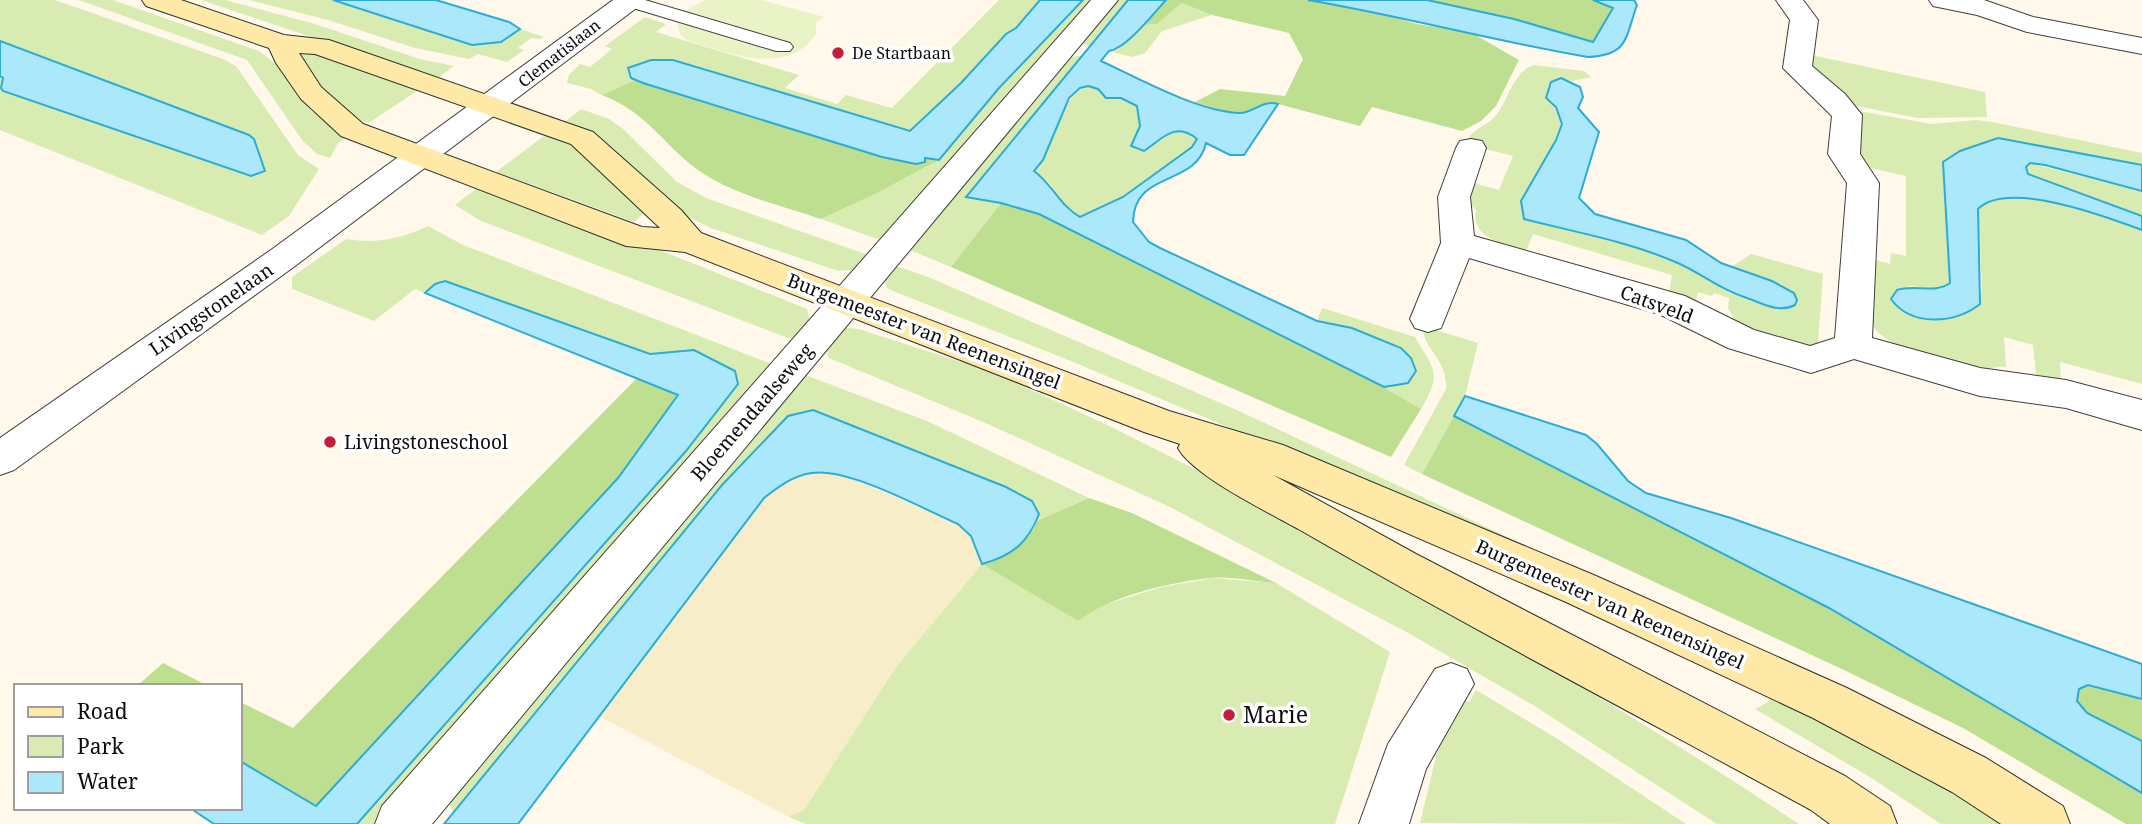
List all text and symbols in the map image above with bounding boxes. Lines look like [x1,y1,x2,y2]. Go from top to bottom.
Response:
street label: Clematislaan [513,14,605,92]
place label: De Startbaan [852,42,951,64]
marker: De Startbaan [830,45,846,61]
street label: Livingstonelaan [144,257,278,361]
street label: Burgemeester van Reenensingel [784,267,1065,395]
street label: Catsveld [1617,279,1698,329]
street label: Bloemendaalseweg [685,338,819,486]
place label: Livingstoneschool [344,429,508,455]
marker: Livingstoneschool [322,434,338,450]
street label: Burgemeester van Reenensingel [1472,533,1748,675]
legend [14,684,242,810]
text: Road [77,697,128,725]
place label: Marie [1243,698,1308,730]
marker: Marie [1221,707,1237,723]
text: Park [77,732,124,760]
text: Water [77,767,138,795]

